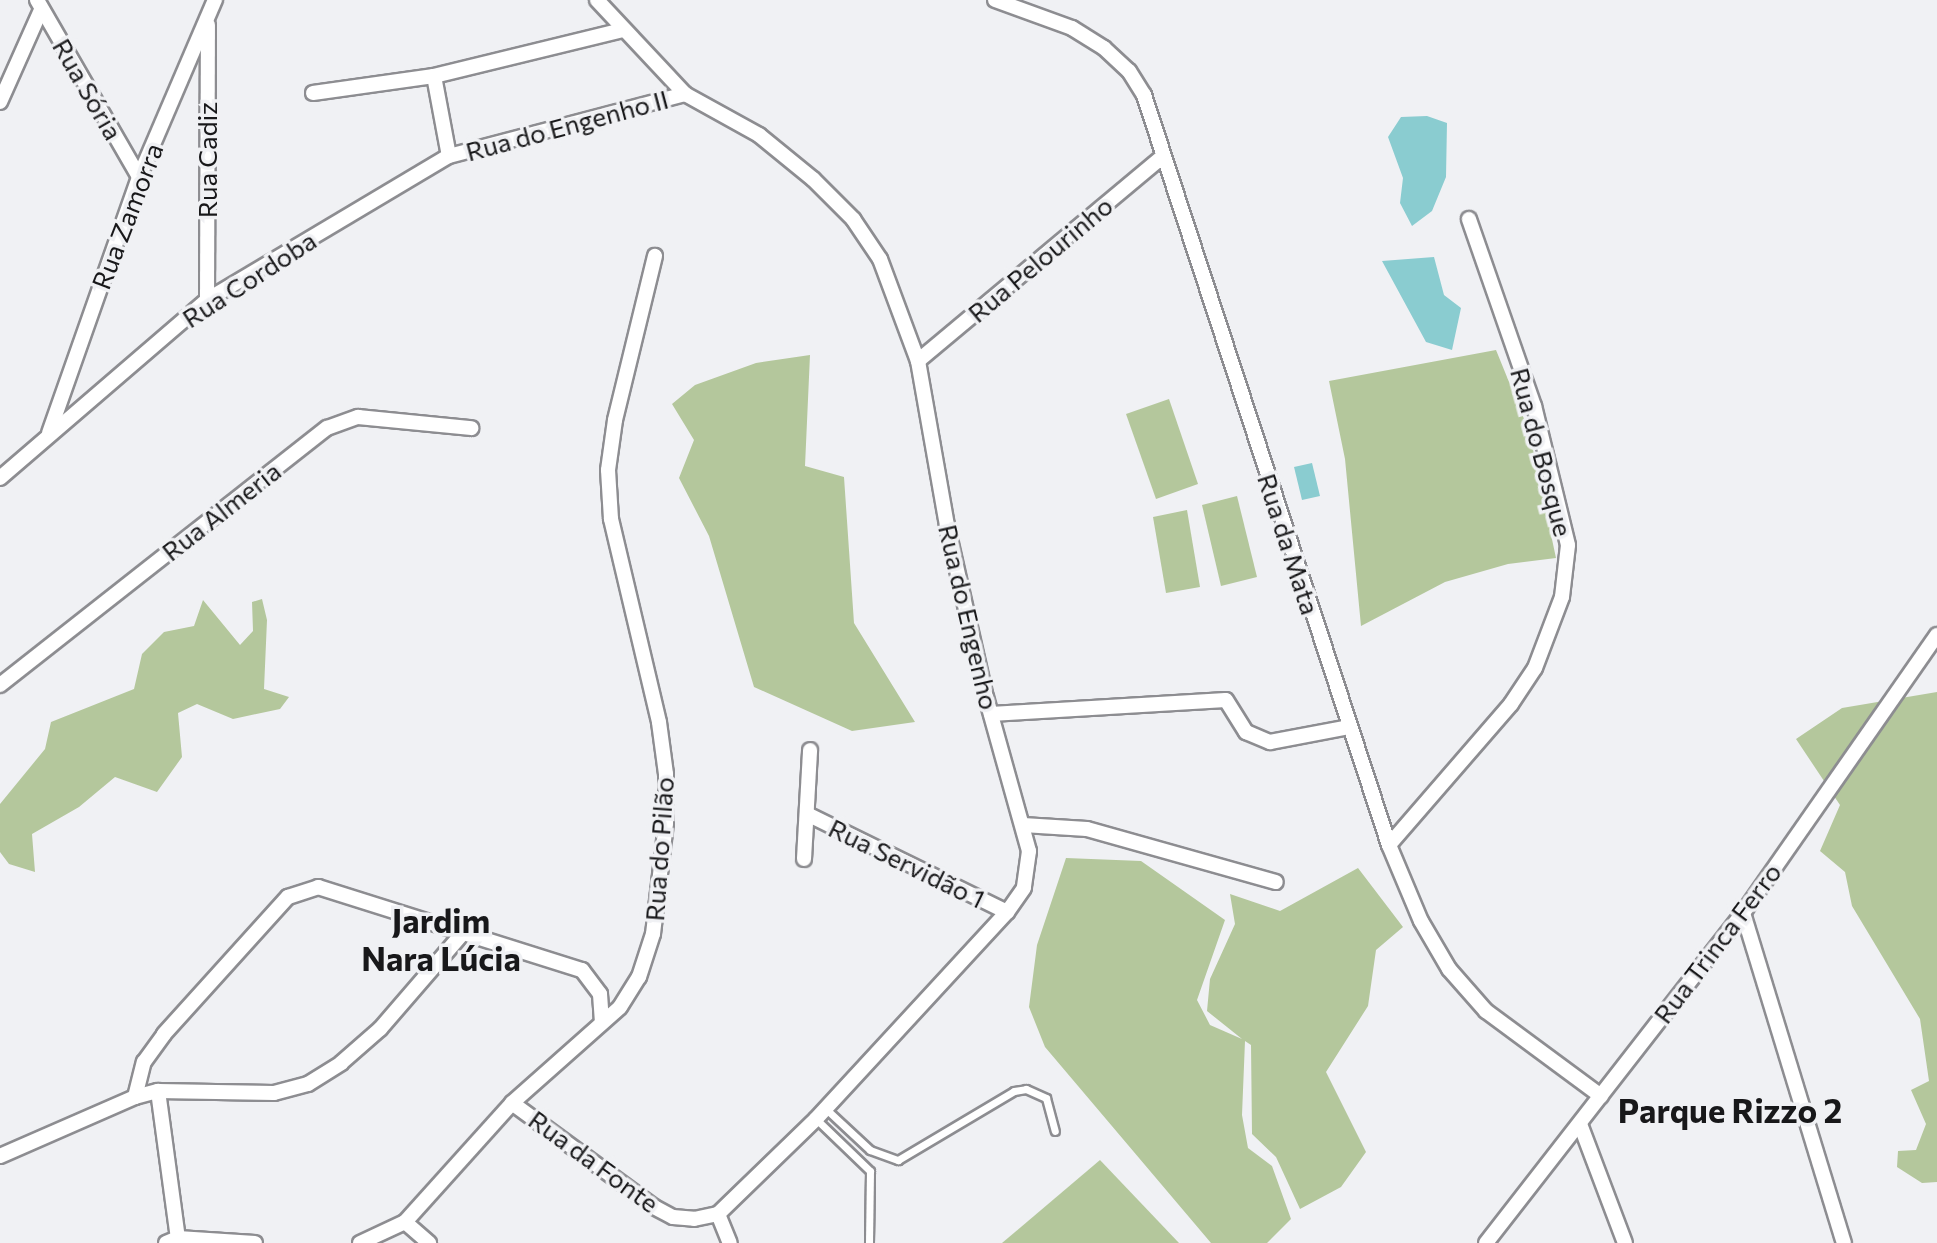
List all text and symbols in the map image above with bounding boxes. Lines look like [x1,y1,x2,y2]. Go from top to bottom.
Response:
street label: Rua Sória [47,33,129,145]
street label: Rua do Engenho II [462,83,672,167]
street label: Rua Cadiz [191,102,223,218]
street label: Rua Zamorra [85,139,169,293]
street label: Rua Pelourinho [961,190,1119,328]
street label: Rua Cordoba [176,224,322,334]
street label: Rua do Bosque [1505,364,1579,540]
street label: Rua Almeria [155,455,287,567]
street label: Rua da Mata [1252,470,1326,618]
street label: Rua do Engenho [933,521,1005,713]
street label: Rua do Pilão [638,776,680,922]
street label: Rua Servidão 1 [824,812,990,914]
street label: Rua Trinca Ferro [1647,857,1787,1029]
district label: Jardim Nara Lúcia [361,900,521,978]
district label: Parque Rizzo 2 [1618,1090,1842,1130]
street label: Rua da Fonte [523,1103,665,1219]

